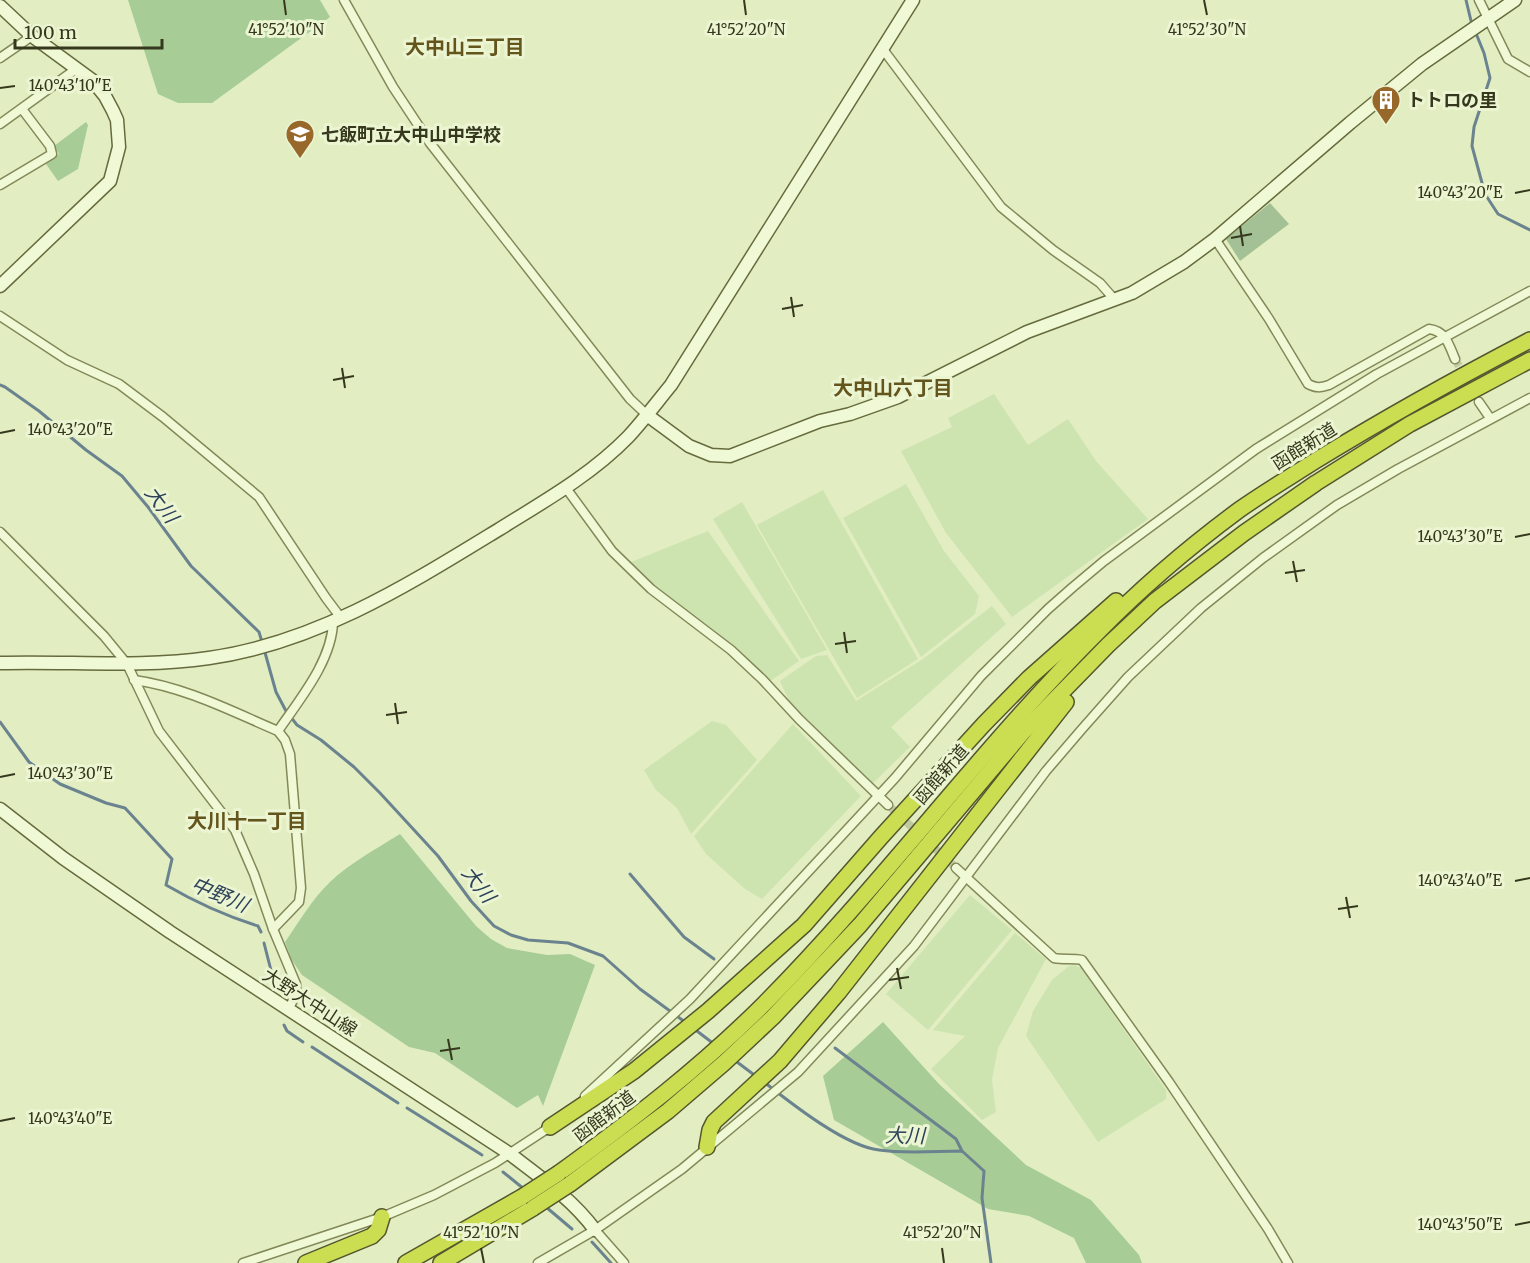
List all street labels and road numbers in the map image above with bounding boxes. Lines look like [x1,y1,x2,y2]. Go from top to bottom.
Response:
street label: 函館新道 [1267,417,1341,475]
street label: 函館新道 [909,739,973,809]
street label: 大野大中山線 [258,963,362,1041]
street label: 函館新道 [568,1085,640,1147]

